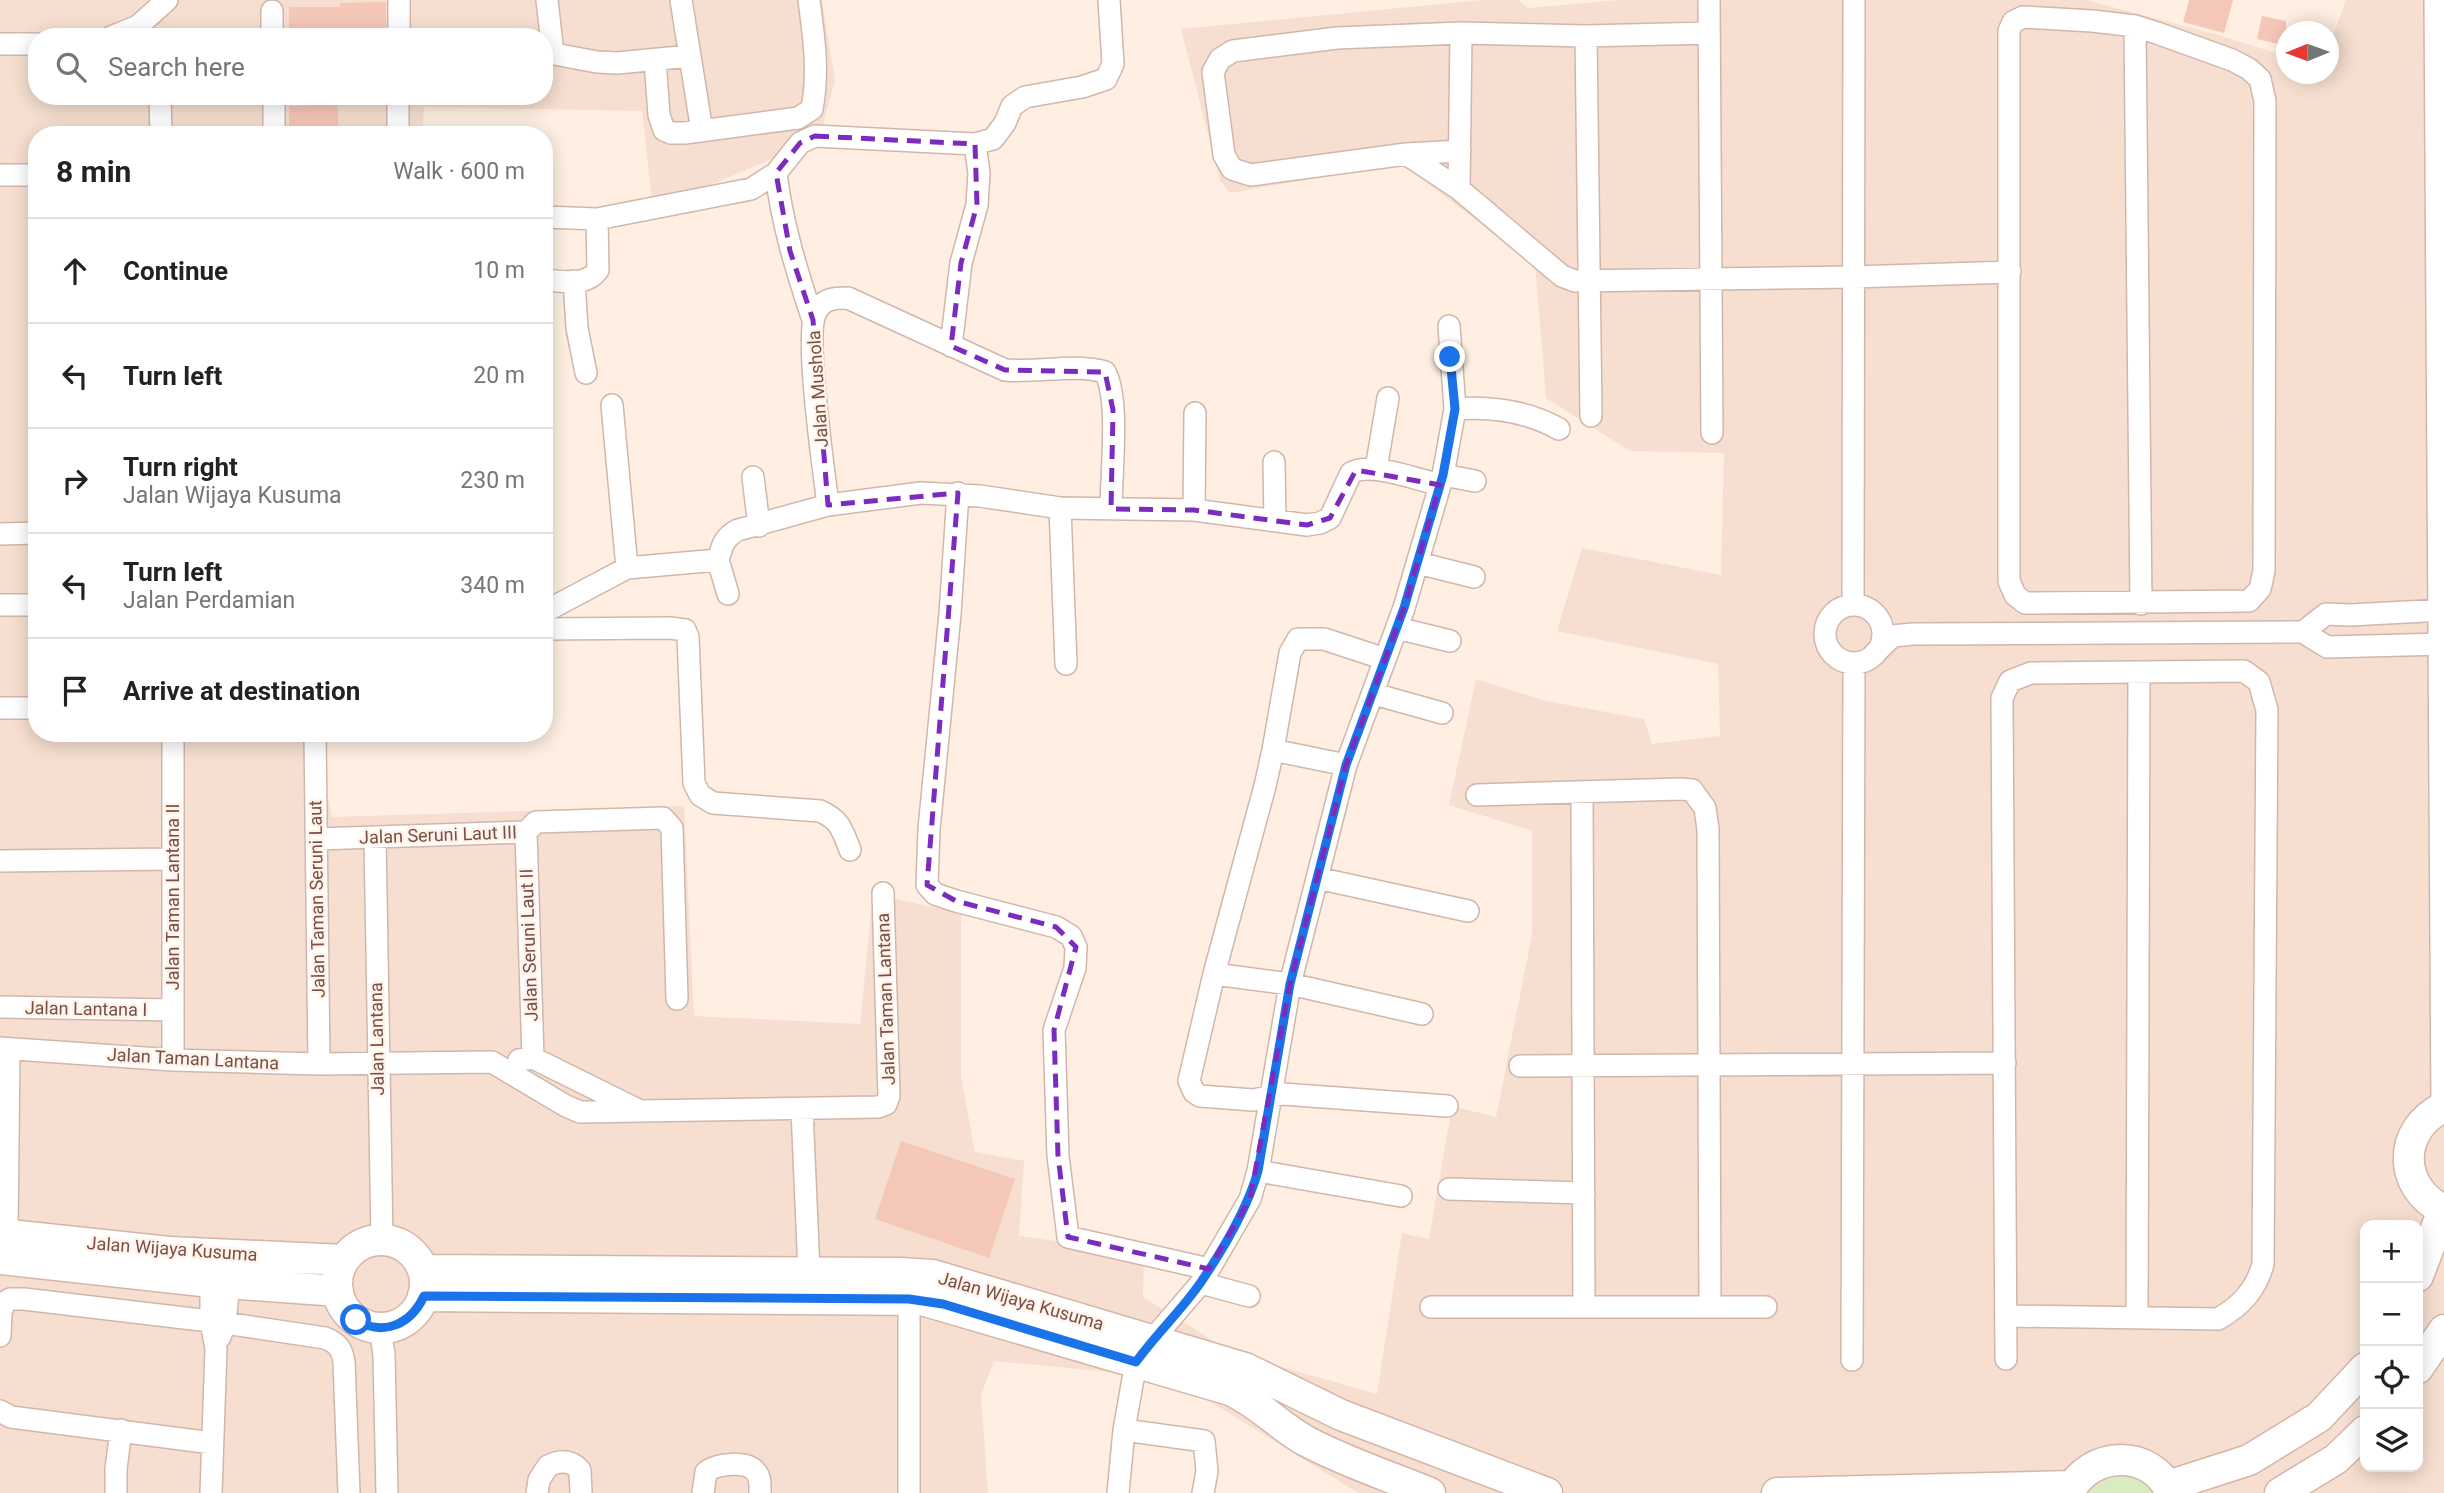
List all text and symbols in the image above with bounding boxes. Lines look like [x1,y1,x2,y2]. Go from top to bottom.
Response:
north arrow [2276,21,2339,84]
search box [28,28,553,105]
icon: search [52,48,90,86]
text: Search here [108,52,245,82]
text: 8 min [56,154,131,189]
text: Walk · 600 m [393,158,525,185]
icon: ahead [56,252,94,290]
text: Continue [123,256,228,286]
text: 10 m [473,257,525,284]
street label: Jalan Mushola [803,330,832,448]
route end [1434,341,1465,372]
icon: left [56,357,94,395]
text: Turn left [123,361,222,391]
text: 20 m [473,362,525,389]
text: Turn right [123,452,238,482]
icon: right [56,462,94,500]
text: 230 m [460,467,525,494]
text: Jalan Wijaya Kusuma [123,482,342,509]
text: Turn left [123,557,222,587]
icon: left [56,567,94,605]
text: 340 m [460,572,525,599]
text: Jalan Perdamian [123,587,295,614]
icon: arrive [56,672,94,710]
text: Arrive at destination [123,676,360,706]
street label: Jalan Taman Seruni Laut [304,800,329,998]
street label: Jalan Taman Lantana II [162,804,183,990]
street label: Jalan Seruni Laut III [359,821,517,848]
street label: Jalan Seruni Laut II [515,868,542,1022]
street label: Jalan Taman Lantana [872,913,899,1085]
street label: Jalan Lantana [365,982,388,1096]
street label: Jalan Lantana I [25,997,147,1020]
street label: Jalan Taman Lantana [106,1044,280,1073]
map controls [2360,1220,2423,1472]
button: + [2360,1220,2423,1283]
street label: Jalan Wijaya Kusuma [86,1232,258,1265]
street label: Jalan Wijaya Kusuma [936,1267,1106,1334]
button: − [2360,1283,2423,1346]
route start [340,1304,371,1335]
button: locate [2360,1346,2423,1409]
button: layers [2360,1409,2423,1472]

